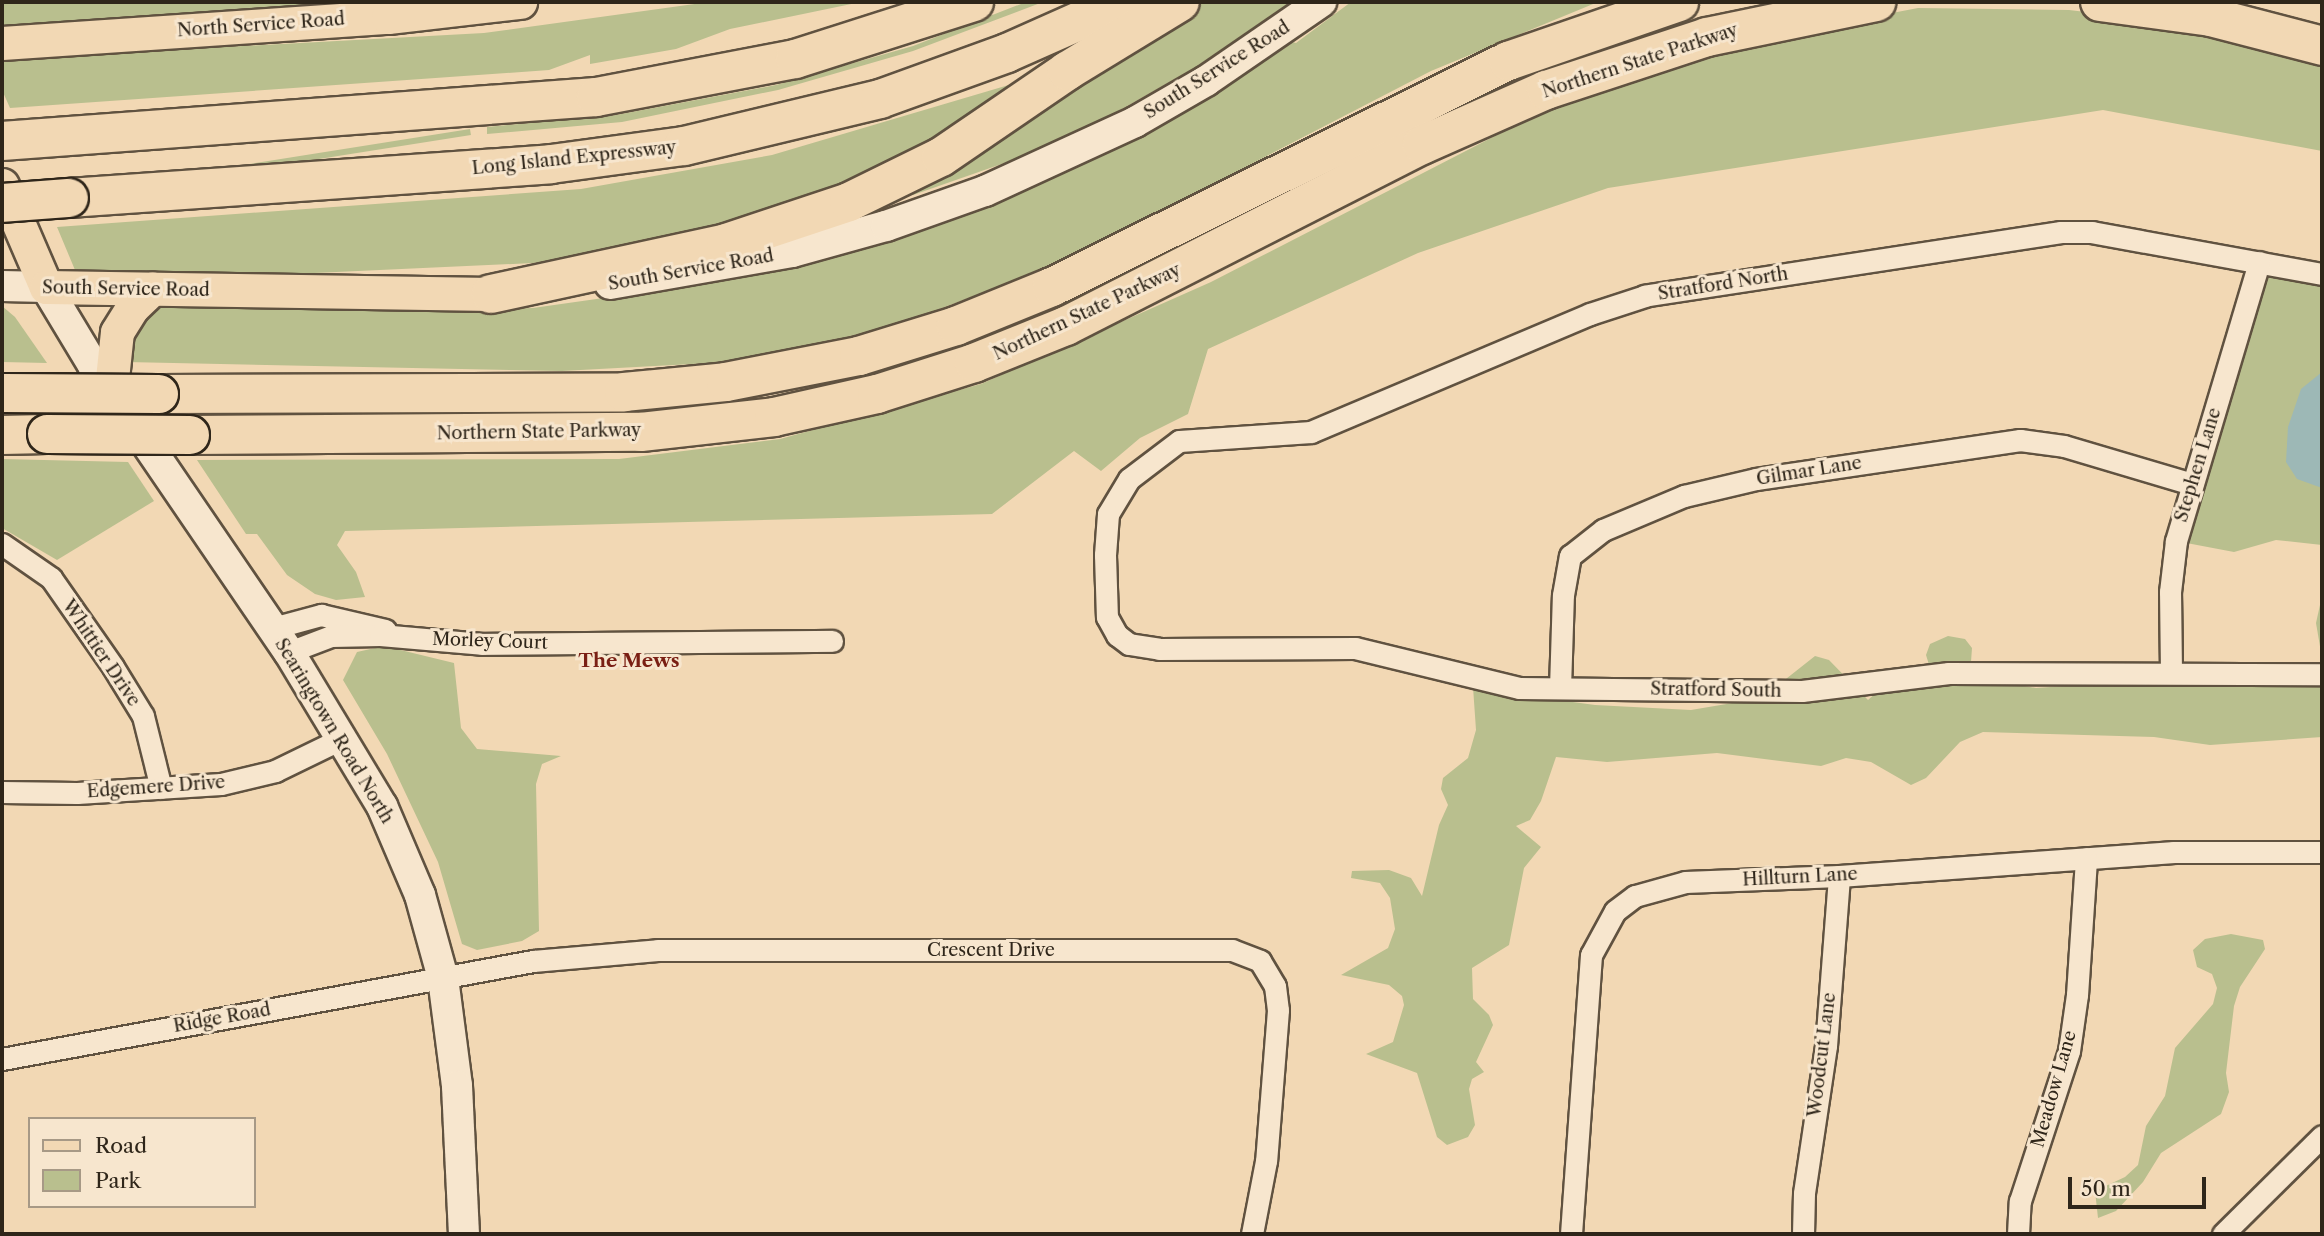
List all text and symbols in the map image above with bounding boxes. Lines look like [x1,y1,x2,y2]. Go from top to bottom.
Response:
street label: North Service Road [176,8,346,42]
street label: South Service Road [1140,16,1294,124]
street label: Northern State Parkway [1539,19,1741,103]
street label: Long Island Expressway [471,137,677,179]
street label: South Service Road [606,245,776,295]
street label: Northern State Parkway [990,259,1184,365]
street label: Stratford North [1656,263,1790,305]
street label: South Service Road [42,277,210,301]
street label: Stephen Lane [2170,405,2226,525]
street label: Northern State Parkway [437,419,641,445]
street label: Gilmar Lane [1755,452,1863,490]
street label: Whittier Drive [57,595,145,711]
street label: Morley Court [432,628,548,654]
street label: Searingtown Road North [270,635,398,827]
district label: The Mews [578,650,680,672]
street label: Stratford South [1650,678,1782,702]
street label: Edgemere Drive [86,771,226,803]
street label: Hillturn Lane [1742,863,1858,891]
street label: Crescent Drive [927,939,1055,961]
street label: Woodcut Lane [1804,991,1840,1119]
street label: Ridge Road [172,999,272,1037]
street label: Meadow Lane [2027,1028,2081,1150]
legend [28,1117,256,1208]
text: Road [95,1133,147,1158]
scale bar [2072,1162,2210,1206]
text: Park [95,1168,141,1193]
text: 50 m [2081,1176,2131,1201]

